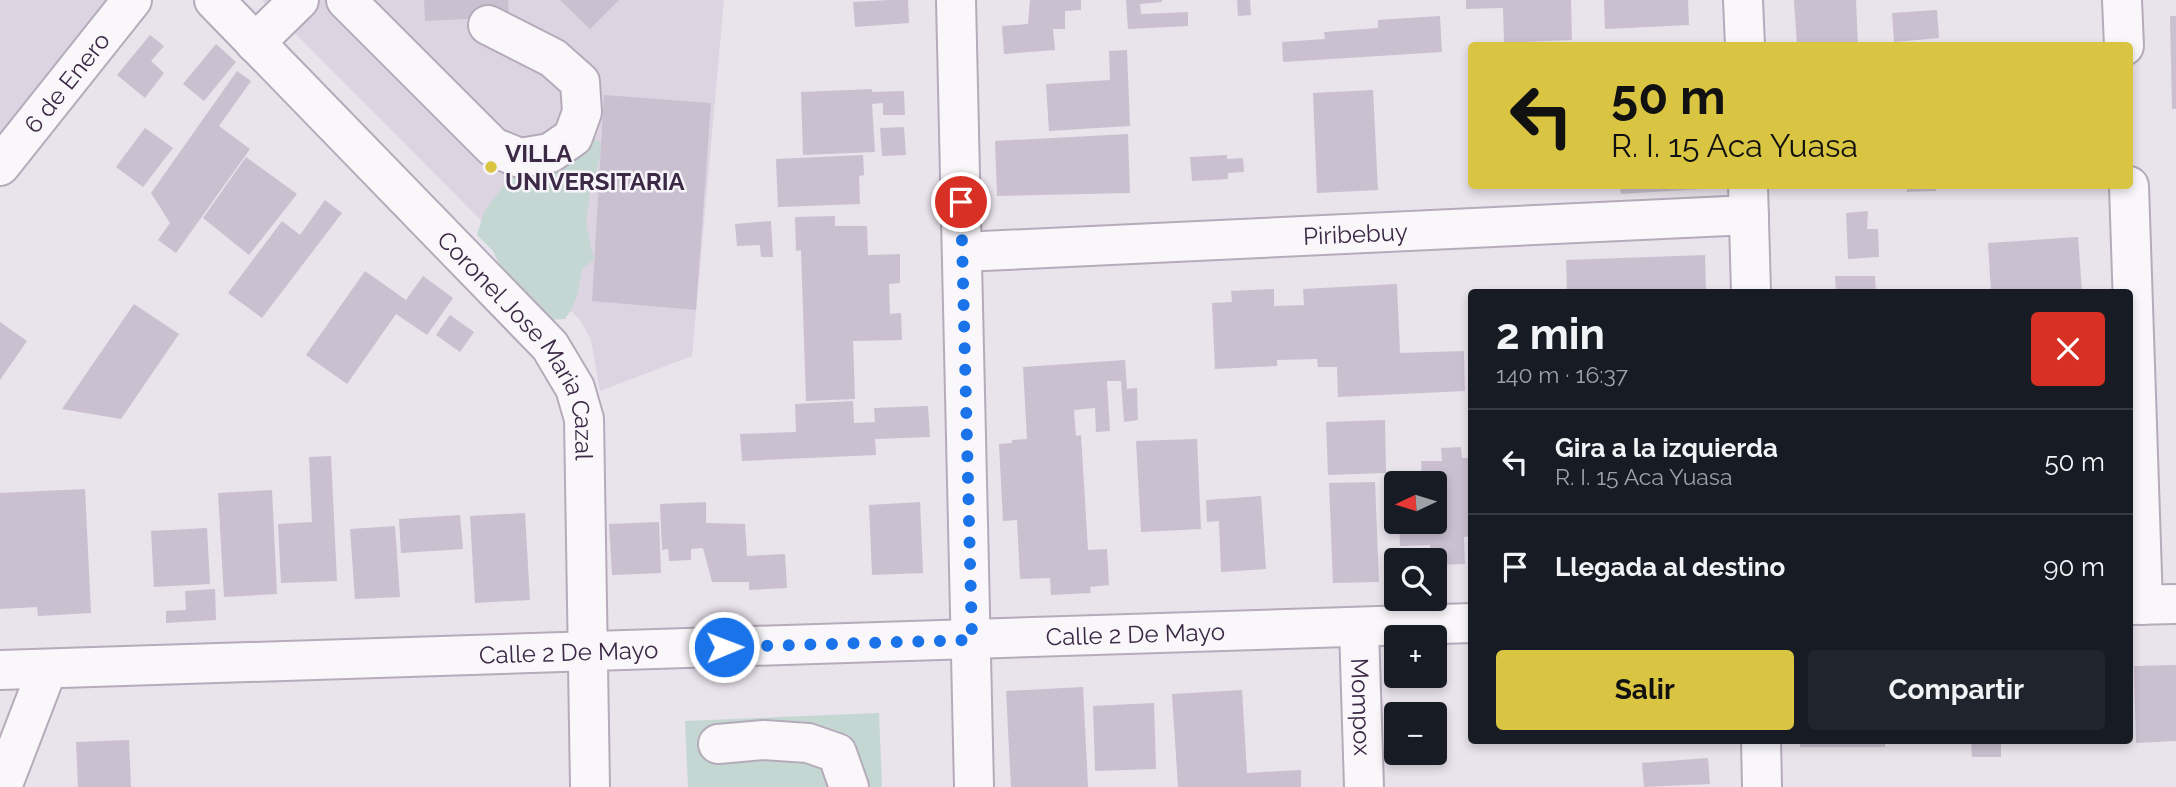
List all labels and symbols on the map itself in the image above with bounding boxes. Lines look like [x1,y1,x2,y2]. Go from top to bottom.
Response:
street label: 6 de Enero [18,26,116,139]
place label: VILLA UNIVERSITARIA [505,139,686,196]
marker: VILLA UNIVERSITARIA [483,159,499,175]
pin [931,172,991,232]
street label: Piribebuy [1303,217,1409,250]
street label: Coronel Jose Maria Cazal [431,225,599,461]
north arrow [1384,471,1447,534]
position arrow [687,610,761,684]
street label: Calle 2 De Mayo [1045,616,1226,651]
street label: Calle 2 De Mayo [479,634,659,669]
street label: Mompox [1345,658,1378,756]

